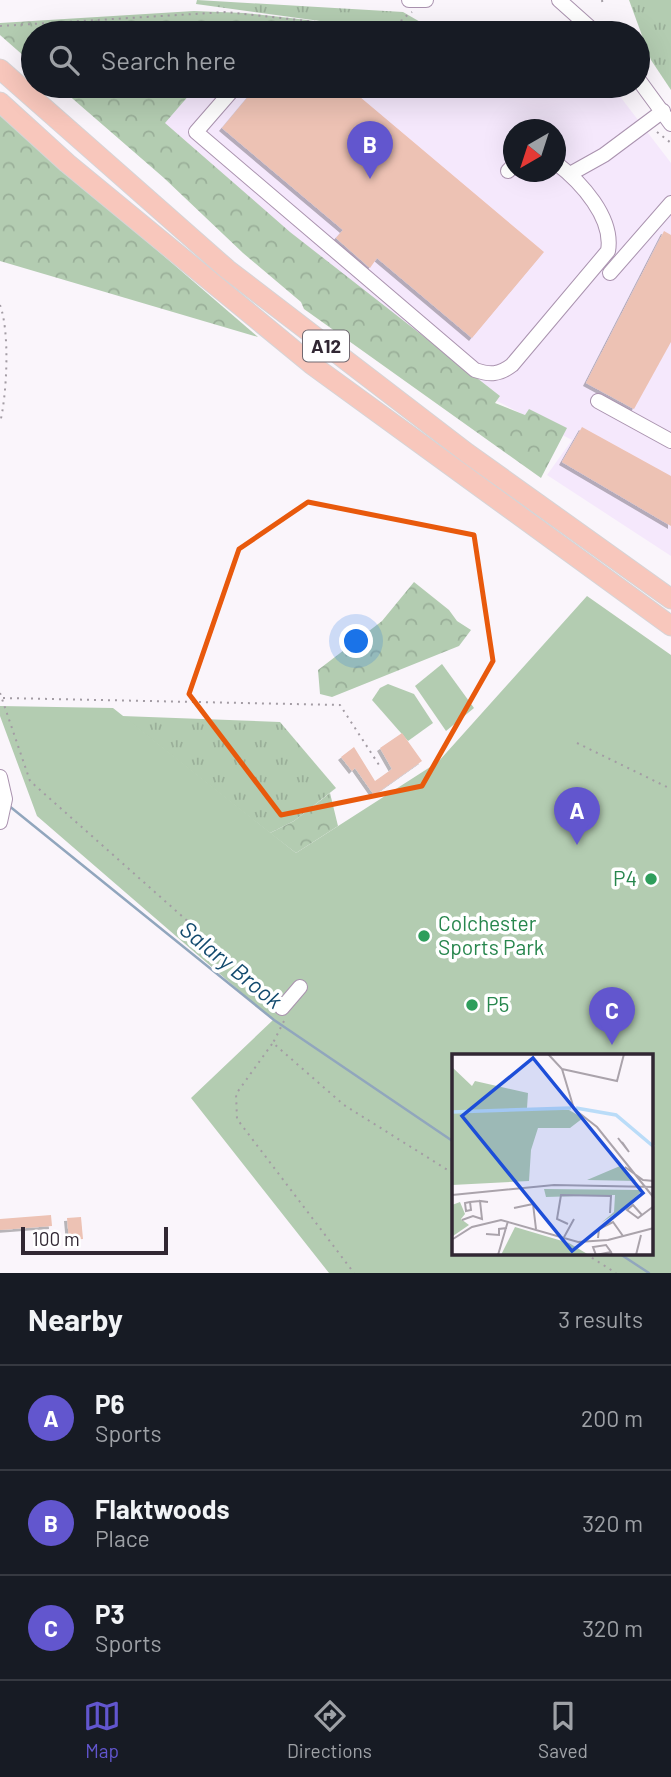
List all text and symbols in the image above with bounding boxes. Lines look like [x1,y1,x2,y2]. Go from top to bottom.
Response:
search box [21,21,650,98]
icon: search [45,41,83,79]
text: Search here [101,44,236,75]
north arrow [503,119,566,182]
pin: B [347,121,393,179]
road number: A12 [303,330,349,362]
your location [339,624,373,658]
pin: A [554,787,600,845]
place label: P4 [613,865,637,890]
marker: P4 [643,871,659,887]
place label: Colchester Sports Park [438,910,544,959]
water label: Salary Brook [175,914,288,1014]
marker: Colchester Sports Park [416,928,432,944]
pin: C [589,987,635,1045]
place label: P5 [486,991,509,1016]
marker: P5 [464,997,480,1013]
inset map [452,1054,654,1256]
scale bar [21,1224,168,1256]
text: 100 m [32,1227,80,1250]
text: Nearby [28,1301,123,1337]
text: 3 results [558,1305,643,1333]
text: P6 [95,1388,124,1419]
text: A [43,1404,59,1432]
text: 200 m [581,1404,643,1432]
text: Sports [95,1419,162,1447]
text: Flaktwoods [95,1493,230,1524]
text: B [44,1509,58,1537]
text: 320 m [582,1509,643,1537]
text: Place [95,1524,150,1552]
text: P3 [95,1598,125,1629]
text: C [44,1614,58,1642]
text: 320 m [582,1614,643,1642]
text: Sports [95,1629,162,1657]
tab: Map [83,1697,121,1762]
tab: Directions [287,1697,372,1762]
tab: Saved [538,1697,588,1762]

